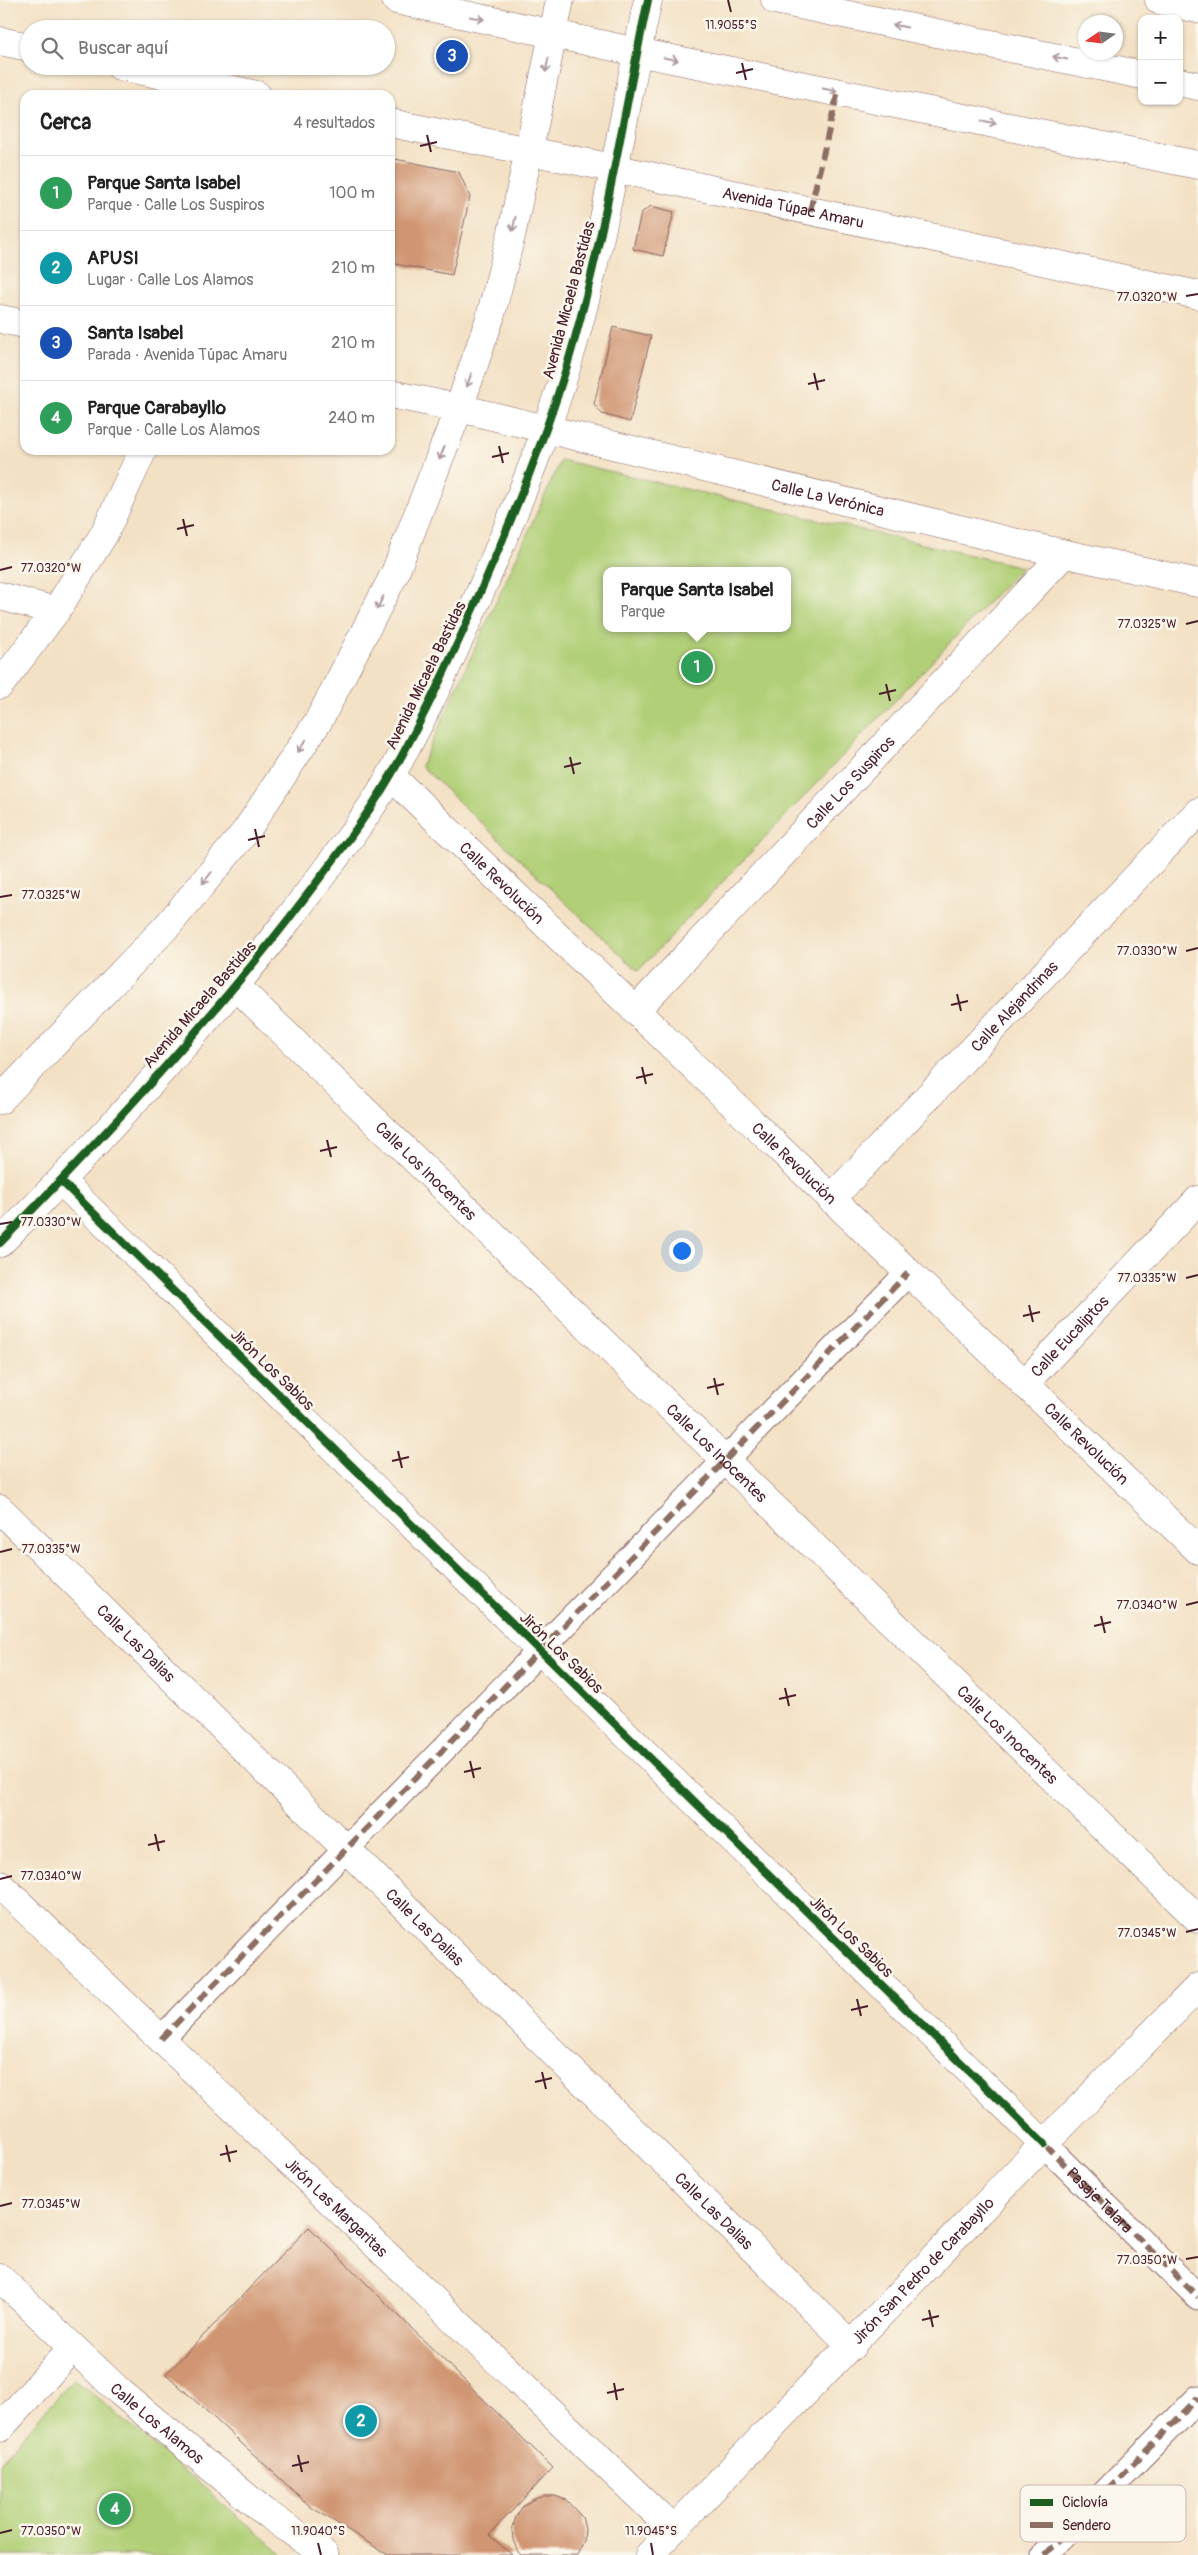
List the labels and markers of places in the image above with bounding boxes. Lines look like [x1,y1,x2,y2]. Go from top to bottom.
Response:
pin: 3 [436,37,468,75]
pin: 1 [681,648,713,686]
pin: 2 [345,2402,377,2440]
pin: 4 [99,2490,131,2528]

